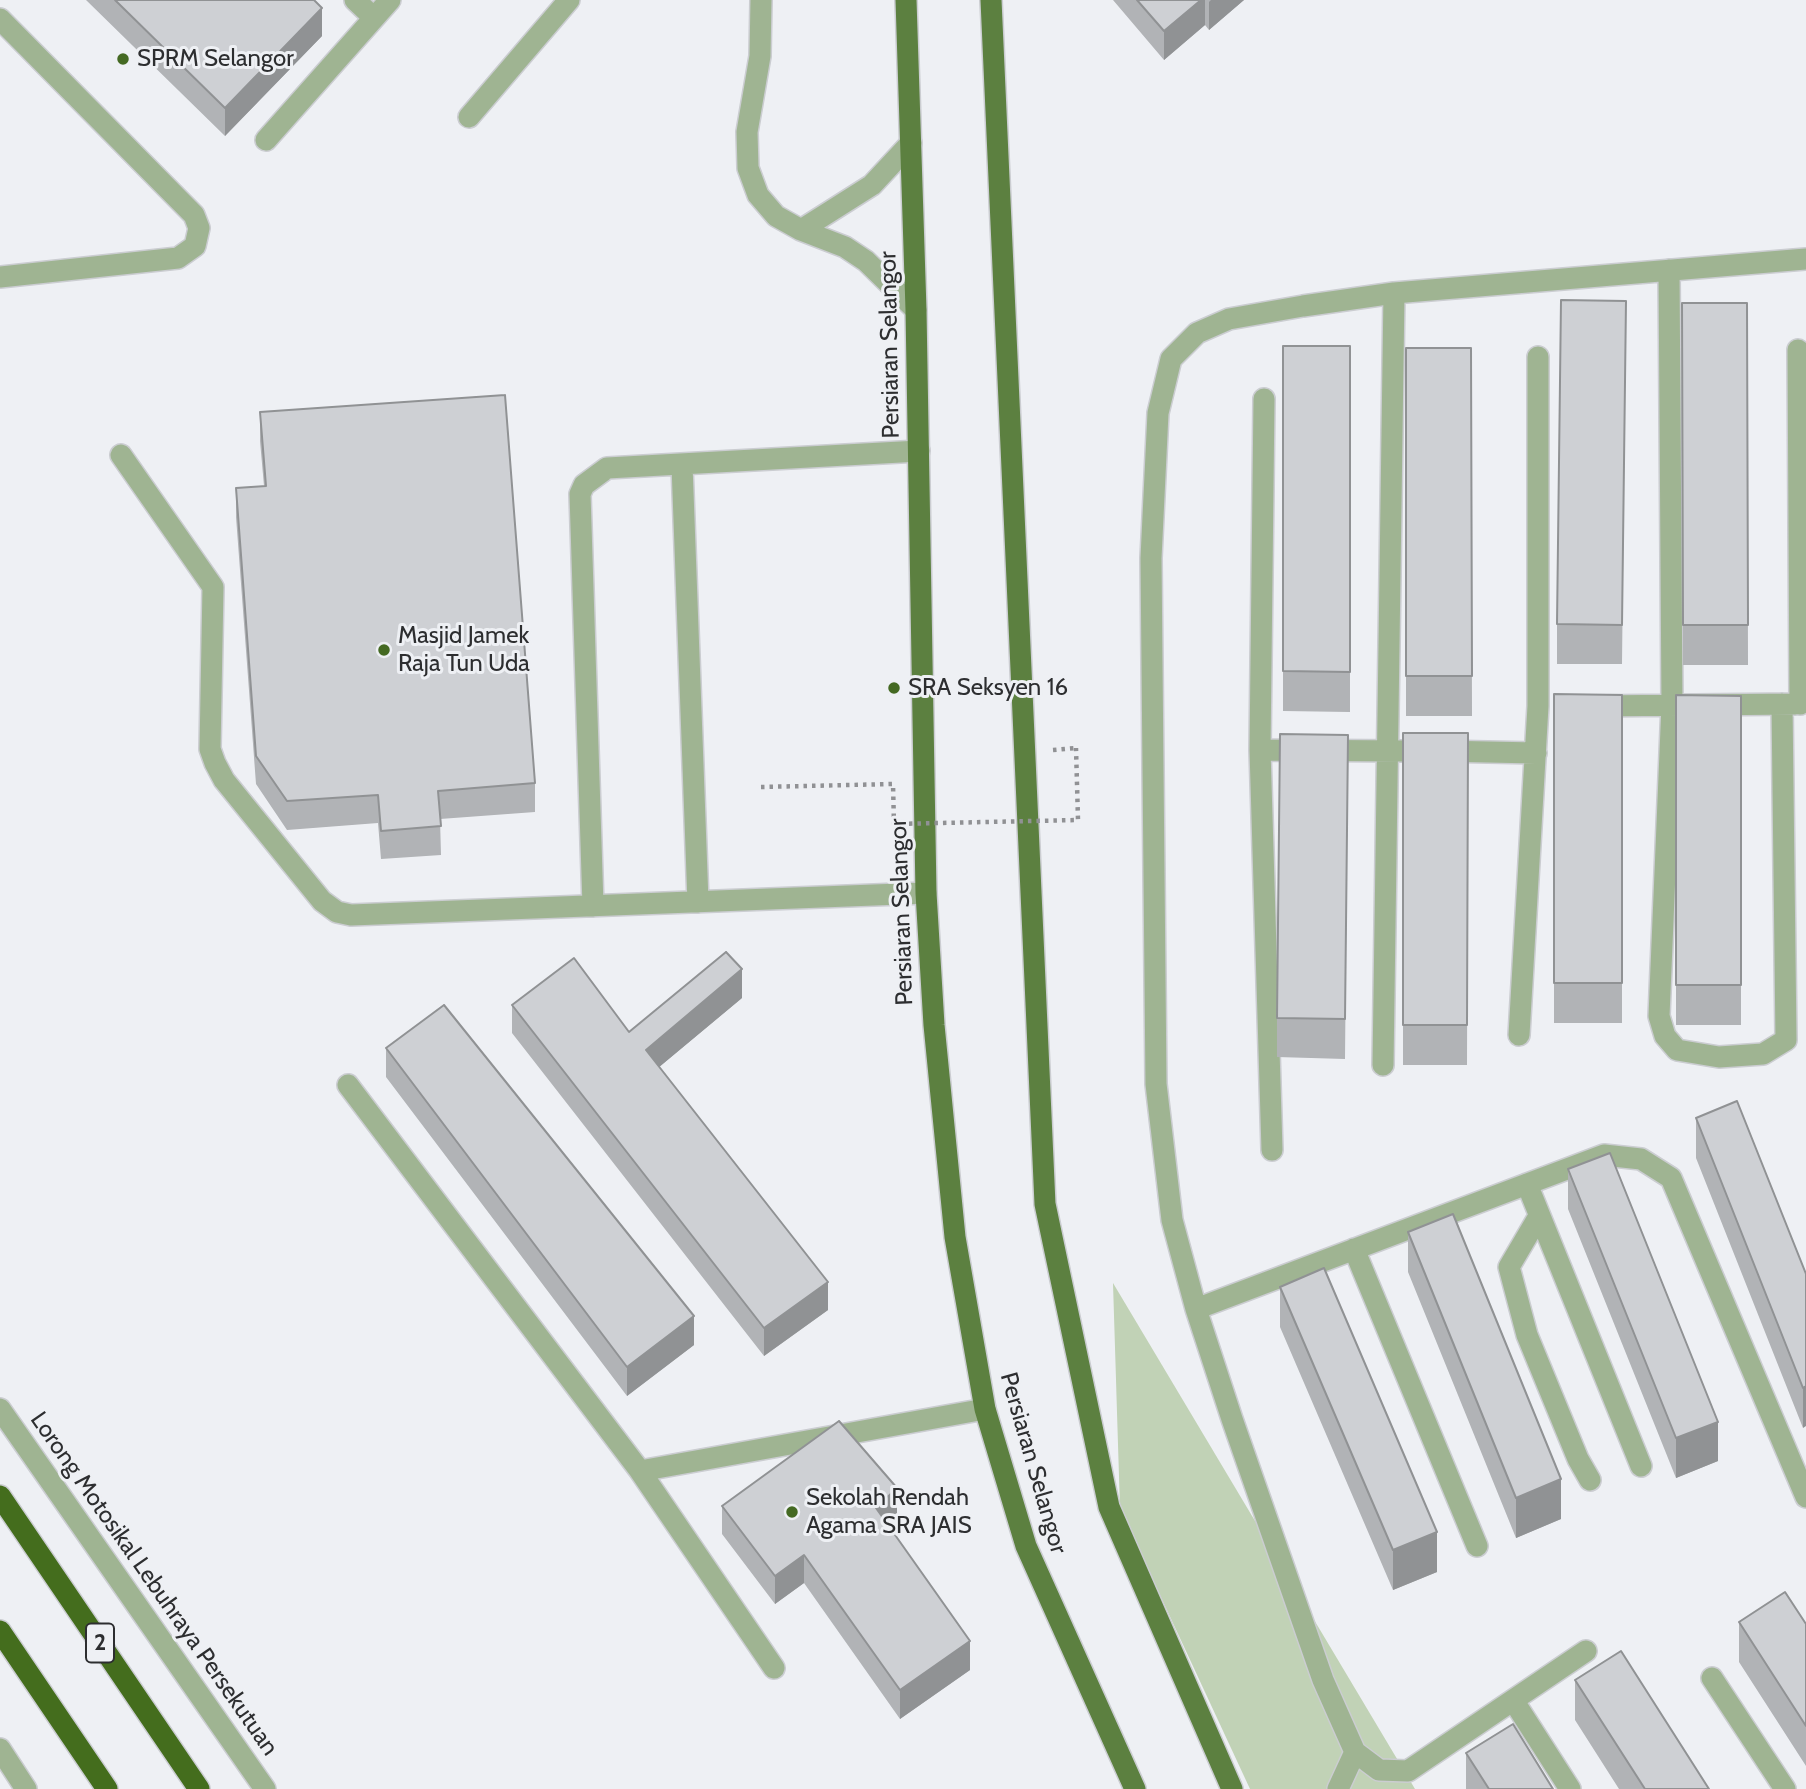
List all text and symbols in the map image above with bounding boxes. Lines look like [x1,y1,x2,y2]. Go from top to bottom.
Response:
place label: SPRM Selangor [137,45,294,73]
marker: SPRM Selangor [115,51,131,67]
street label: Persiaran Selangor [874,251,906,439]
place label: Masjid Jamek Raja Tun Uda [398,622,530,678]
marker: Masjid Jamek Raja Tun Uda [376,642,392,658]
place label: SRA Seksyen 16 [908,674,1068,702]
marker: SRA Seksyen 16 [886,680,902,696]
street label: Persiaran Selangor [884,818,920,1006]
street label: Persiaran Selangor [993,1369,1073,1557]
street label: Lorong Motosikal Lebuhraya Persekutuan [24,1407,284,1761]
place label: Sekolah Rendah Agama SRA JAIS [806,1484,972,1540]
marker: Sekolah Rendah Agama SRA JAIS [784,1504,800,1520]
road number: 2 [86,1624,114,1662]

